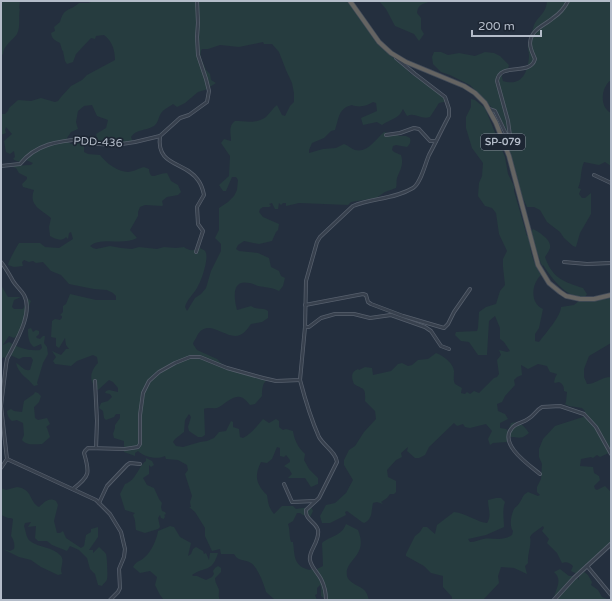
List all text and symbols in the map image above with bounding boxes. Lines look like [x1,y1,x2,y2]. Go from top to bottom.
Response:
scale bar [472,12,541,38]
text: 200 m [478,19,515,33]
street label: PDD-436 [73,134,123,150]
road number: SP-079 [481,134,525,150]

